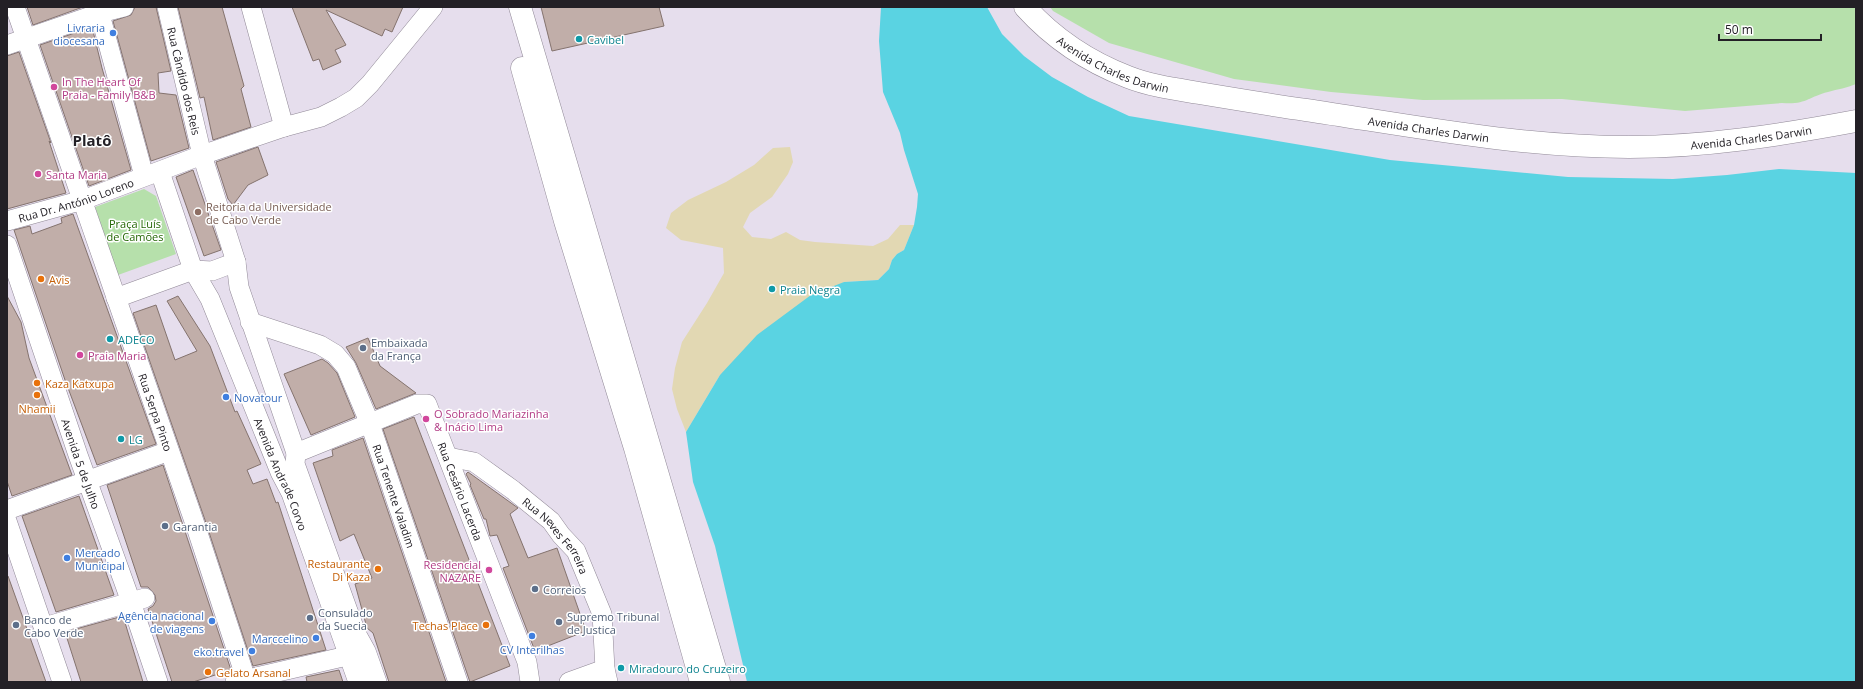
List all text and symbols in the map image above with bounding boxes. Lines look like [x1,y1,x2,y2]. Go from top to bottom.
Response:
scale bar [1719,16,1821,42]
place label: Livraria diocesana [53,20,105,48]
text: 50 m [1725,21,1753,38]
street label: Rua Cândido dos Reis [164,25,205,136]
marker: Livraria diocesana [108,28,118,38]
place label: Cavibel [587,32,624,47]
street label: Avenida Charles Darwin [1054,32,1170,95]
marker: Cavibel [574,34,584,44]
place label: In The Heart Of Praia - Family B&B [62,74,156,102]
marker: In The Heart Of Praia - Family B&B [49,82,59,92]
street label: Avenida Charles Darwin [1367,112,1490,145]
street label: Avenida Charles Darwin [1690,122,1813,152]
district label: Platô [73,130,111,150]
place label: Santa Maria [46,167,107,182]
marker: Santa Maria [33,169,43,179]
street label: Rua Dr. António Loreno [16,174,136,225]
place label: Reitoria da Universidade de Cabo Verde [206,199,332,227]
marker: Reitoria da Universidade de Cabo Verde [193,207,203,217]
park label: Praça Luís de Camões [106,216,164,244]
place label: Avis [49,272,69,287]
marker: Avis [36,274,46,284]
place label: Praia Negra [780,282,840,297]
marker: Praia Negra [767,284,777,294]
place label: ADECO [118,332,155,347]
marker: ADECO [105,334,115,344]
place label: Embaixada da França [371,335,428,363]
marker: Embaixada da França [358,343,368,353]
place label: Praia Maria [88,348,146,363]
marker: Praia Maria [75,350,85,360]
street label: Rua Serpa Pinto [136,371,177,454]
place label: Kaza Katxupa [45,376,114,391]
marker: Kaza Katxupa [32,378,42,388]
marker: Nhamii [32,390,42,400]
place label: Novatour [234,390,283,405]
marker: Novatour [221,392,231,402]
place label: Nhamii [19,401,55,416]
place label: O Sobrado Mariazinha & Inácio Lima [434,406,549,434]
marker: O Sobrado Mariazinha & Inácio Lima [421,414,431,424]
street label: Avenida Andrade Corvo [251,415,311,533]
street label: Avenida 5 de Julho [59,417,104,511]
place label: LG [129,432,143,447]
marker: LG [116,434,126,444]
street label: Rua Cesário Lacerda [435,440,487,543]
street label: Rua Tenente Valadim [370,442,419,550]
street label: Rua Neves Ferreira [520,494,592,576]
place label: Garantia [173,519,217,534]
marker: Garantia [160,521,170,531]
place label: Mercado Municipal [75,545,125,573]
marker: Mercado Municipal [62,553,72,563]
place label: Restaurante Di Kaza [308,556,370,584]
place label: Residencial NAZARE [423,557,481,585]
marker: Restaurante Di Kaza [373,564,383,574]
marker: Residencial NAZARE [484,565,494,575]
place label: Correios [543,582,586,597]
marker: Correios [530,584,540,594]
place label: Consulado da Suecia [318,605,373,633]
place label: Agência nacional de viagens [118,608,204,636]
place label: Supremo Tribunal de Justica [567,609,659,637]
place label: Banco de Cabo Verde [24,612,83,640]
marker: Consulado da Suecia [305,613,315,623]
marker: Agência nacional de viagens [207,616,217,626]
marker: Supremo Tribunal de Justica [554,617,564,627]
place label: Techas Place [413,618,478,633]
marker: Banco de Cabo Verde [11,620,21,630]
marker: Techas Place [481,620,491,630]
place label: Marccelino [252,631,308,646]
marker: CV Interilhas [527,631,537,641]
marker: Marccelino [311,633,321,643]
place label: CV Interilhas [500,642,564,657]
place label: eko.travel [194,644,244,659]
marker: eko.travel [247,646,257,656]
place label: Miradouro do Cruzeiro [629,661,746,676]
marker: Miradouro do Cruzeiro [616,663,626,673]
place label: Gelato Arsanal [216,665,291,680]
marker: Gelato Arsanal [203,667,213,677]

